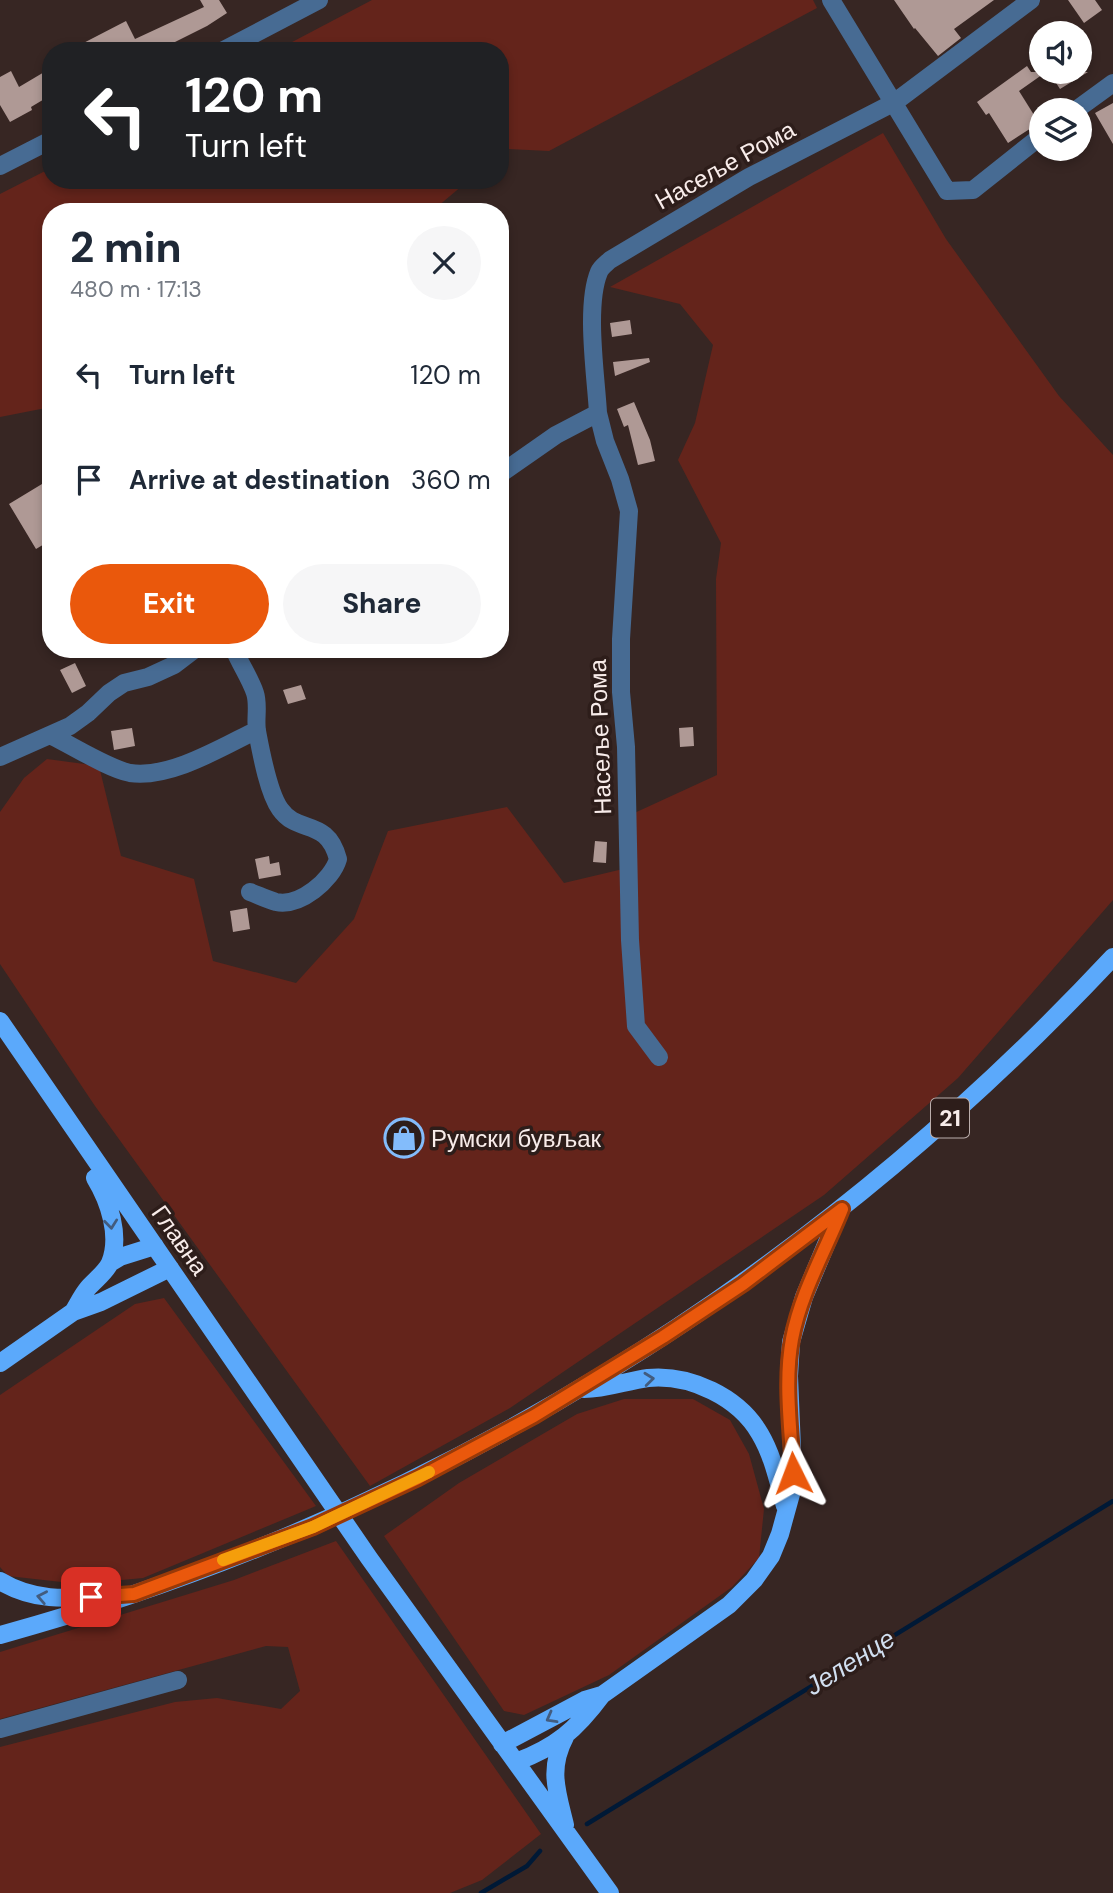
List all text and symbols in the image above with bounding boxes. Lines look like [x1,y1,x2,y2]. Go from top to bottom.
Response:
map controls [1029,21,1092,161]
button: sound [1029,21,1092,84]
text: 120 m [185,63,323,127]
icon: left [70,70,161,161]
button: layers [1029,98,1092,161]
street label: Насеље Рома [649,113,801,216]
text: Turn left [185,125,307,167]
text: 2 min [70,220,181,275]
button: close [407,226,481,300]
text: 480 m · 17:13 [70,274,202,304]
icon: left [70,356,108,394]
text: Turn left [129,358,236,392]
text: 120 m [410,358,481,392]
icon: arrive [70,461,108,499]
text: Arrive at destination [129,463,390,497]
text: 360 m [411,463,491,497]
button: Exit [70,564,269,644]
button: Share [283,564,481,644]
street label: Насеље Рома [582,658,618,815]
road number: 21 [931,1098,969,1138]
shop icon: Румски бувљак [383,1117,425,1159]
place label: Румски бувљак [431,1123,602,1154]
street label: Главна [145,1199,216,1282]
one-way arrow [104,1218,119,1230]
one-way arrow [643,1372,655,1387]
position arrow [756,1436,830,1510]
pin [61,1567,121,1627]
icon: arrive [72,1578,110,1616]
one-way arrow [36,1590,48,1605]
water label: Јеленце [798,1621,901,1703]
one-way arrow [546,1710,559,1724]

